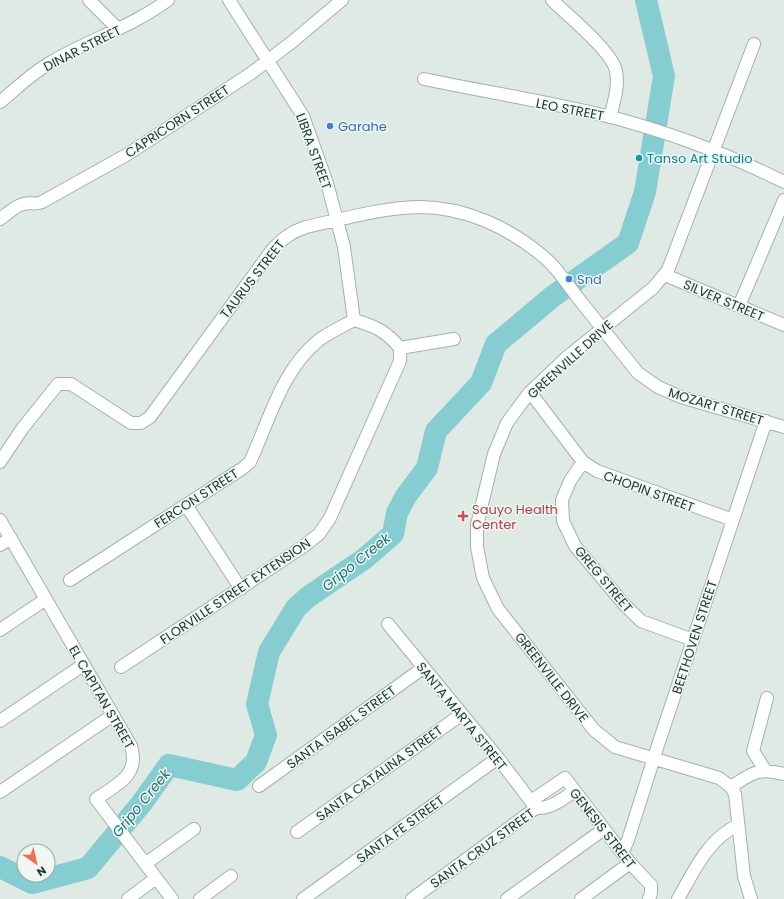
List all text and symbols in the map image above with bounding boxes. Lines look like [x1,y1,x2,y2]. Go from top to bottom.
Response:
street label: DINAR STREET [40,21,124,76]
street label: CAPRICORN STREET [121,80,233,162]
street label: LEO STREET [534,94,606,125]
street label: LIBRA STREET [291,110,336,192]
place label: Garahe [338,117,387,136]
marker: Garahe [325,121,335,131]
place label: Tanso Art Studio [647,149,753,168]
marker: Tanso Art Studio [634,153,644,163]
street label: TAURUS STREET [216,236,289,323]
place label: Snd [577,270,602,289]
marker: Snd [564,274,574,284]
street label: SILVER STREET [680,275,767,326]
street label: GREENVILLE DRIVE [523,316,617,403]
street label: MOZART STREET [666,383,766,430]
street label: FERCON STREET [150,464,242,533]
street label: CHOPIN STREET [601,466,697,517]
place label: Sauyo Health Center [472,500,558,534]
marker: Sauyo Health Center [457,510,469,522]
water label: Gripo Creek [318,528,395,596]
street label: FLORVILLE STREET EXTENSION [156,534,314,649]
street label: GREG STREET [570,542,637,617]
street label: BEETHOVEN STREET [667,578,722,696]
street label: GREENVILLE DRIVE [510,628,593,726]
street label: EL CAPITAN STREET [64,642,139,753]
street label: SANTA MARTA STREET [412,658,511,775]
street label: SANTA ISABEL STREET [283,681,400,774]
street label: SANTA CATALINA STREET [312,721,447,826]
water label: Gripo Creek [107,764,175,841]
street label: GENESIS STREET [565,784,640,873]
street label: SANTA FE STREET [352,791,448,868]
street label: SANTA CRUZ STREET [426,804,538,893]
north arrow [16,843,56,883]
text: N [34,862,49,880]

